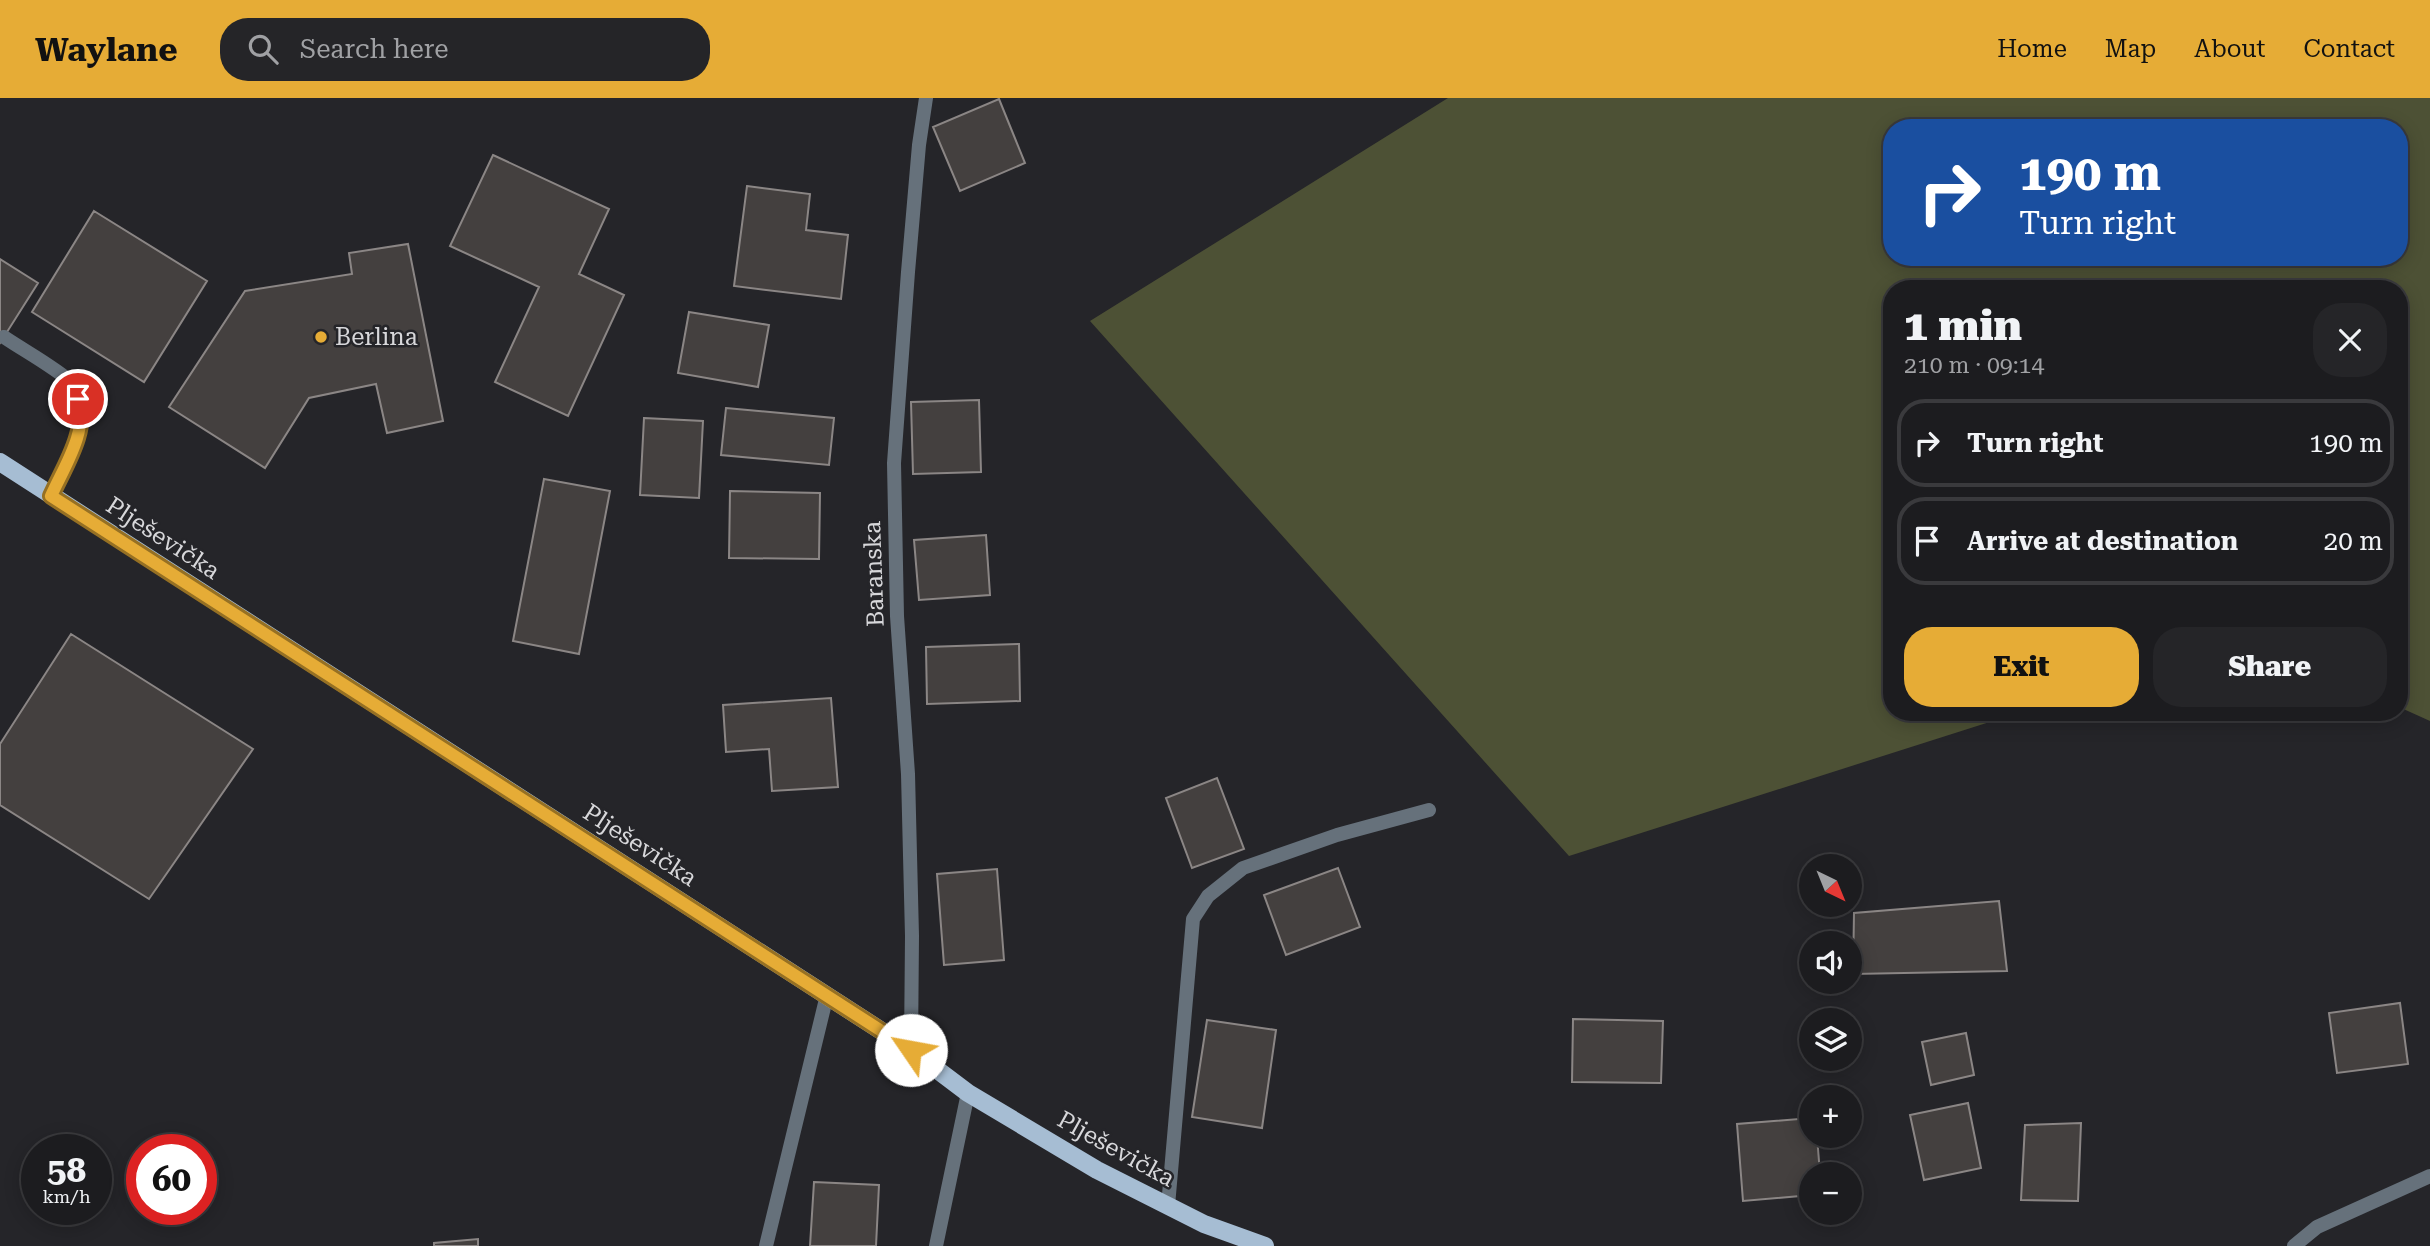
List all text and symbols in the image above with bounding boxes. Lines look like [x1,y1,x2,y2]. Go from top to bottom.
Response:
search box [220,18,710,81]
text: Waylane [35,30,178,69]
icon: search [244,30,282,68]
text: Search here [300,34,449,64]
text: Home [1997,35,2067,63]
text: Map [2105,35,2156,63]
text: About [2194,35,2265,63]
text: Contact [2303,35,2395,63]
text: 190 m [2019,145,2161,202]
icon: right [1904,147,1995,238]
text: Turn right [2019,204,2176,242]
text: 1 min [1904,301,2022,350]
button: close [2313,303,2387,377]
place label: Berlina [335,323,418,351]
marker: Berlina [313,329,329,345]
text: 210 m · 09:14 [1904,352,2044,379]
pin [48,369,108,429]
icon: arrive [59,380,97,418]
icon: right [1908,424,1946,462]
text: Turn right [1967,428,2103,458]
text: 190 m [2309,428,2383,458]
street label: Plješevička [101,491,225,585]
street label: Baranska [858,521,890,627]
icon: arrive [1908,522,1946,560]
text: Arrive at destination [1967,526,2238,556]
text: 20 m [2324,526,2383,556]
button: Exit [1904,627,2139,707]
button: Share [2153,627,2387,707]
street label: Plješevička [578,798,702,892]
north arrow [1799,854,1862,917]
map controls [1799,854,1862,1225]
button: sound [1799,931,1862,994]
button: layers [1799,1008,1862,1071]
position arrow [874,1013,948,1087]
button: + [1799,1085,1862,1148]
street label: Plješevička [1053,1105,1179,1193]
speed limit sign: 60 [126,1134,217,1225]
text: 58 [47,1150,86,1191]
button: − [1799,1162,1862,1225]
text: km/h [42,1186,91,1207]

